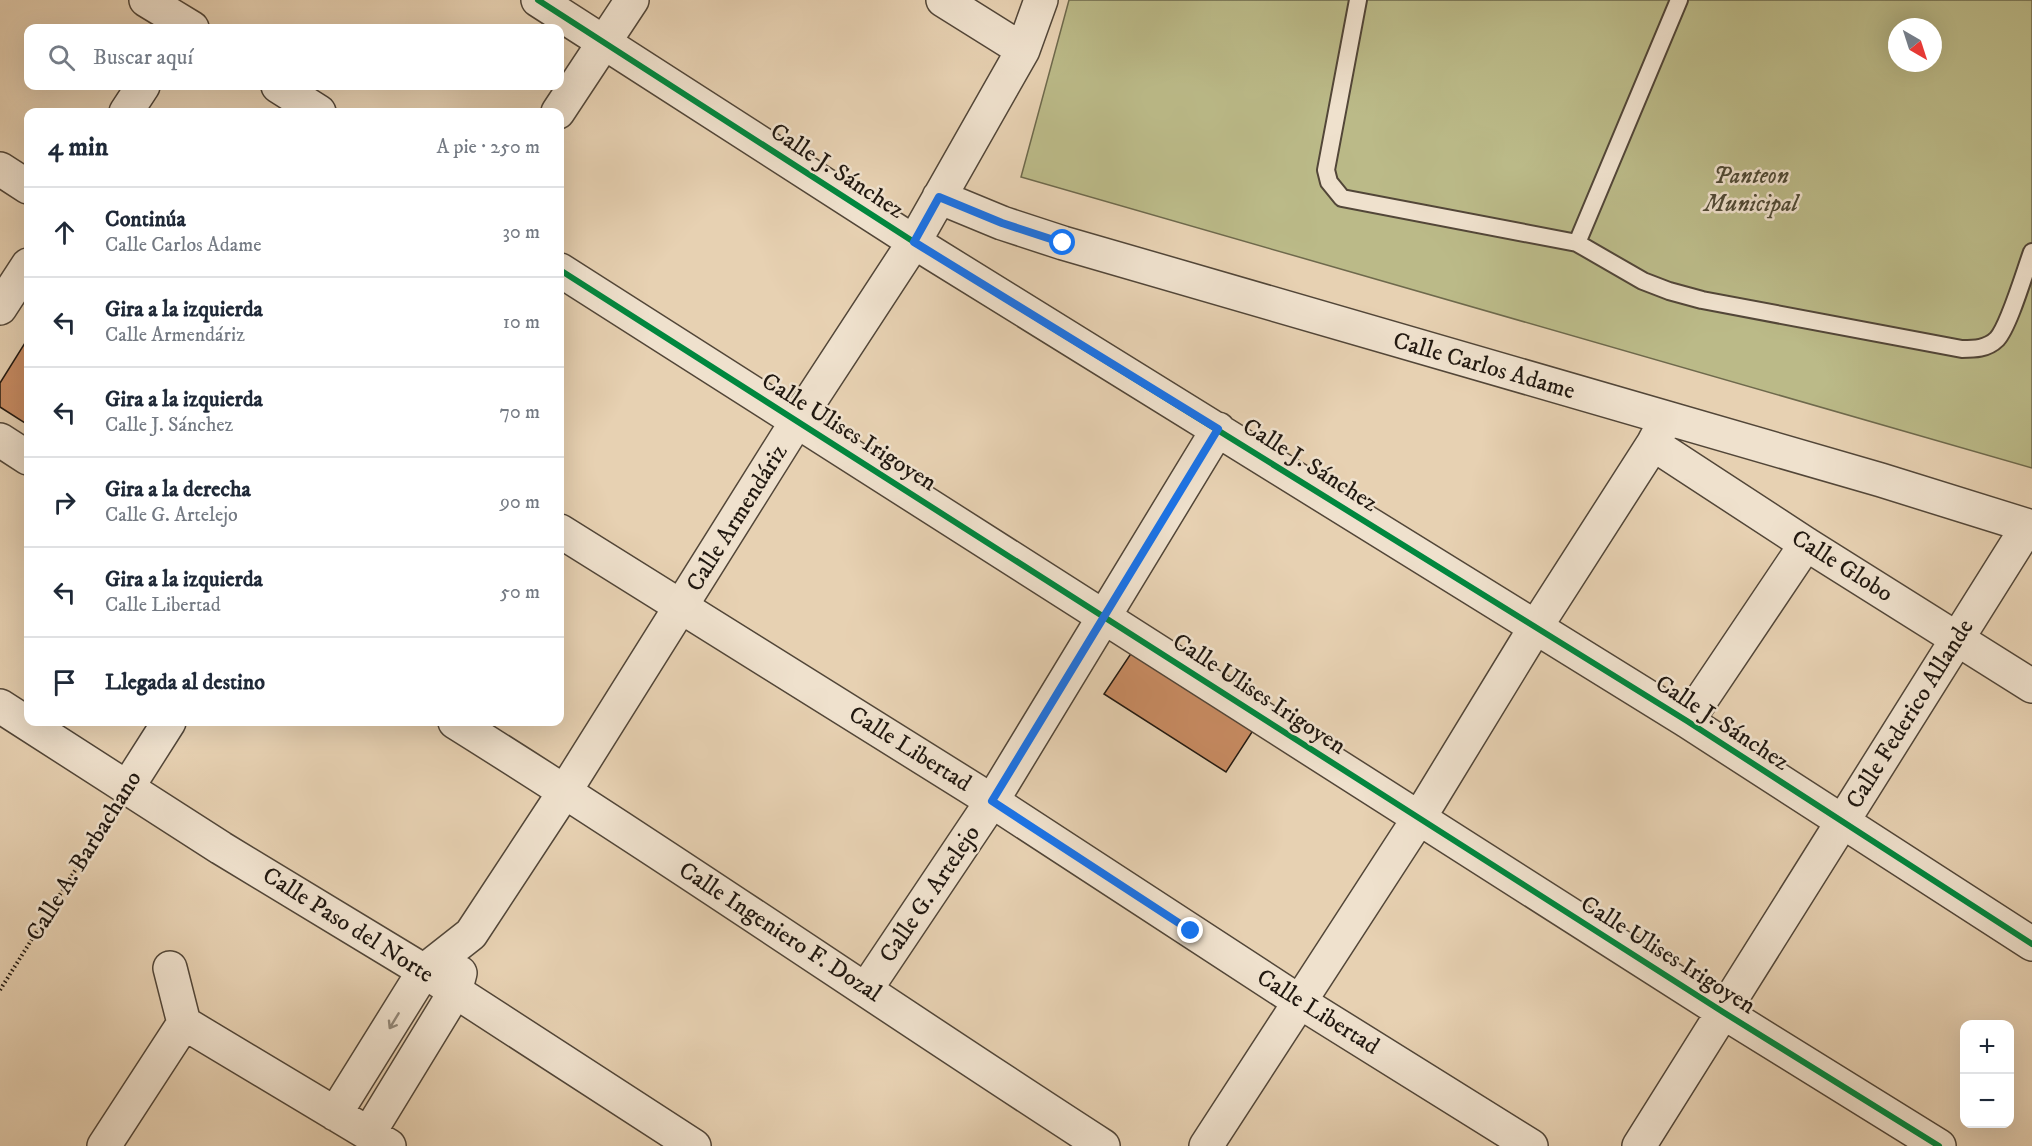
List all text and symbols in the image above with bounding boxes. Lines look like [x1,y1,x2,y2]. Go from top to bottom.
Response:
north arrow [1888,18,1942,72]
search box [24,24,564,90]
icon: search [45,41,78,74]
text: Buscar aquí [93,44,193,71]
street label: Calle J. Sánchez [764,116,910,226]
text: 4 min [48,131,108,164]
text: A pie · 250 m [436,135,540,160]
park label: Panteon Municipal [1702,161,1801,219]
text: Continúa [105,206,186,233]
icon: ahead [48,216,81,249]
text: 30 m [502,220,540,245]
route start [1049,229,1075,255]
text: Calle Carlos Adame [105,233,262,258]
text: Gira a la izquierda [105,296,263,323]
icon: left [48,306,81,339]
text: 10 m [503,310,540,335]
text: Calle Armendáriz [105,323,245,348]
street label: Calle Carlos Adame [1390,326,1578,406]
street label: Calle Ulises Irigoyen [756,366,943,498]
text: Gira a la izquierda [105,386,263,413]
icon: left [48,396,81,429]
text: 70 m [499,400,540,425]
street label: Calle J. Sánchez [1237,411,1384,519]
text: Calle J. Sánchez [105,413,233,438]
street label: Calle Armendáriz [680,438,795,597]
text: Gira a la derecha [105,476,251,503]
icon: right [48,486,81,519]
text: 90 m [500,490,540,515]
text: Calle G. Artelejo [105,503,238,528]
street label: Calle Globo [1786,523,1898,609]
text: Gira a la izquierda [105,566,263,593]
icon: left [48,576,81,609]
text: 50 m [500,580,540,605]
text: Calle Libertad [105,593,221,618]
street label: Calle Federico Allande [1839,614,1981,814]
street label: Calle Ulises Irigoyen [1167,627,1352,762]
icon: arrive [48,666,81,699]
street label: Calle J. Sánchez [1649,668,1795,778]
text: Llegada al destino [105,669,265,696]
street label: Calle Libertad [843,699,977,799]
street label: Calle A. Barbachano [20,765,148,947]
street label: Calle G. Artelejo [873,820,987,968]
street label: Calle Ingeniero F. Dozal [673,855,888,1009]
street label: Calle Paso del Norte [257,860,439,990]
street label: Calle Ulises Irigoyen [1575,889,1762,1021]
route end [1177,917,1203,943]
street label: Calle Libertad [1251,962,1385,1062]
one-way arrow [388,1012,400,1029]
map controls [1960,1020,2014,1128]
button: + [1960,1020,2014,1074]
button: − [1960,1074,2014,1128]

